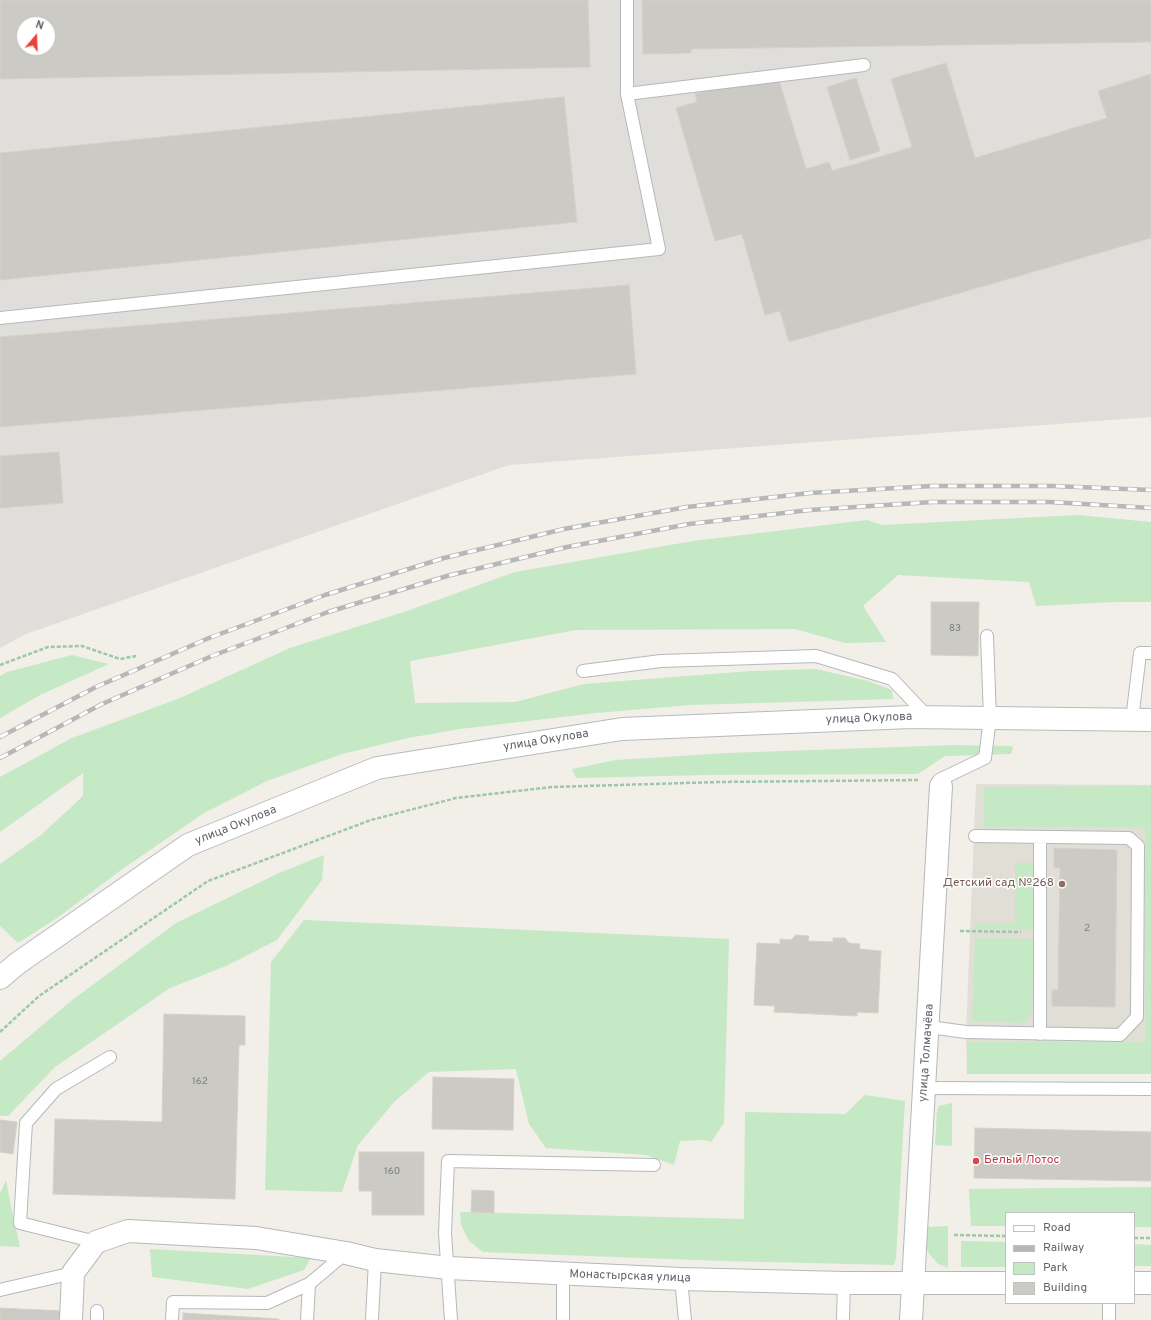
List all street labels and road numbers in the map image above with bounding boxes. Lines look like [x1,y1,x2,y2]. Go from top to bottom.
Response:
street label: улица Окулова [826,710,912,728]
street label: улица Окулова [502,727,590,755]
street label: улица Окулова [193,803,279,849]
street label: улица Толмачёва [916,1003,938,1103]
street label: Монастырская улица [569,1268,691,1286]

